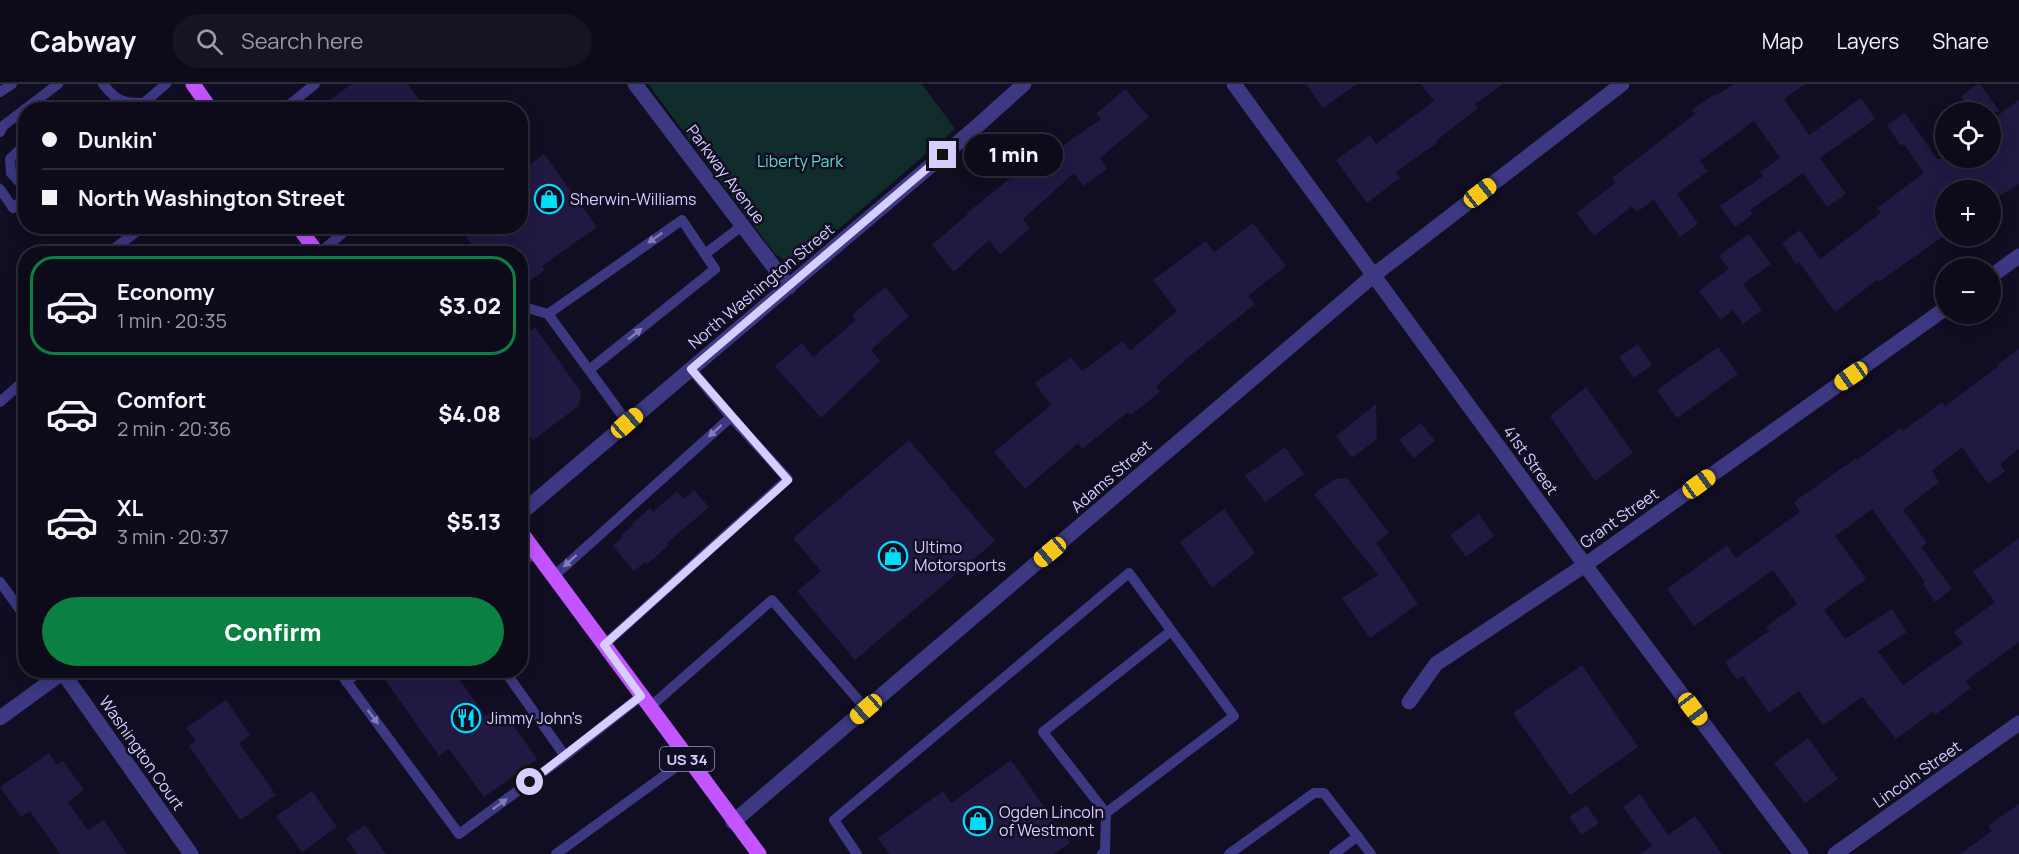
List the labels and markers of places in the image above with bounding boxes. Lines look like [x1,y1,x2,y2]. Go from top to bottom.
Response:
shop icon: Sherwin-Williams [533,183,565,215]
place label: Sherwin-Williams [570,188,696,210]
place label: Ultimo Motorsports [914,536,1006,576]
shop icon: Ultimo Motorsports [877,540,909,572]
restaurant icon: Jimmy John's [450,702,482,734]
place label: Jimmy John's [487,707,582,729]
place label: Ogden Lincoln of Westmont [999,801,1104,841]
shop icon: Ogden Lincoln of Westmont [962,805,994,837]

